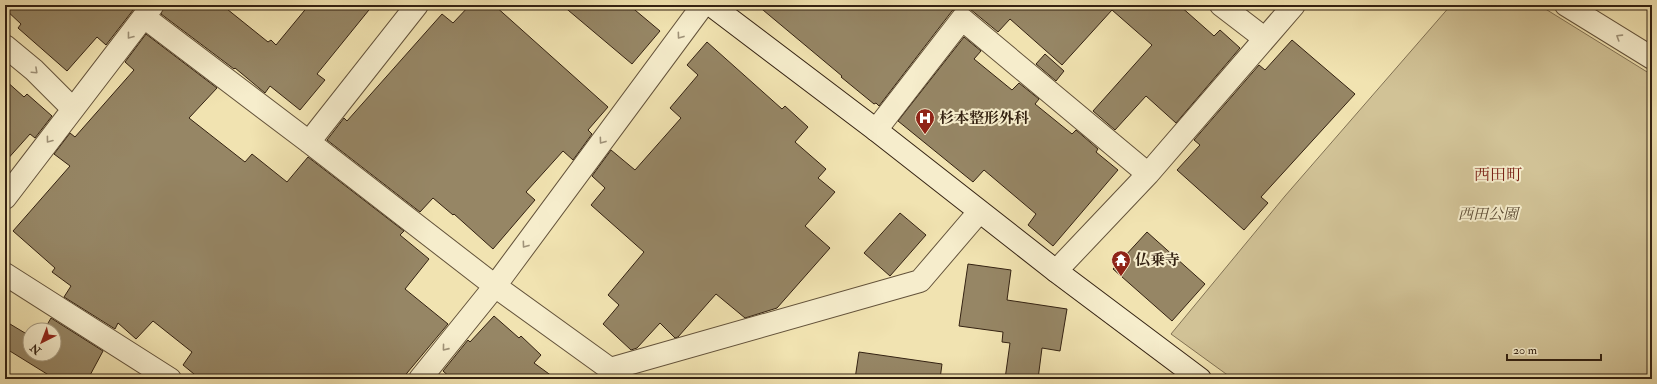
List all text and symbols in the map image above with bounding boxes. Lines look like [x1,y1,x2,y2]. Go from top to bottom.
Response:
one-way arrow [127,32,134,39]
one-way arrow [677,32,684,39]
one-way arrow [1616,35,1623,42]
one-way arrow [30,66,37,73]
hospital icon: 杉本整形外科 [914,107,936,135]
place label: 杉本整形外科 [939,109,1029,128]
one-way arrow [47,136,54,143]
one-way arrow [600,137,607,144]
district label: 西田町 [1474,165,1522,185]
park label: 西田公園 [1458,205,1521,224]
one-way arrow [523,241,530,248]
temple icon: 仏乗寺 [1110,249,1132,277]
place label: 仏乗寺 [1135,251,1180,270]
north arrow [22,322,62,362]
scale bar [1507,336,1601,362]
text: N [27,340,44,358]
one-way arrow [443,343,450,350]
text: 20 m [1513,343,1538,358]

